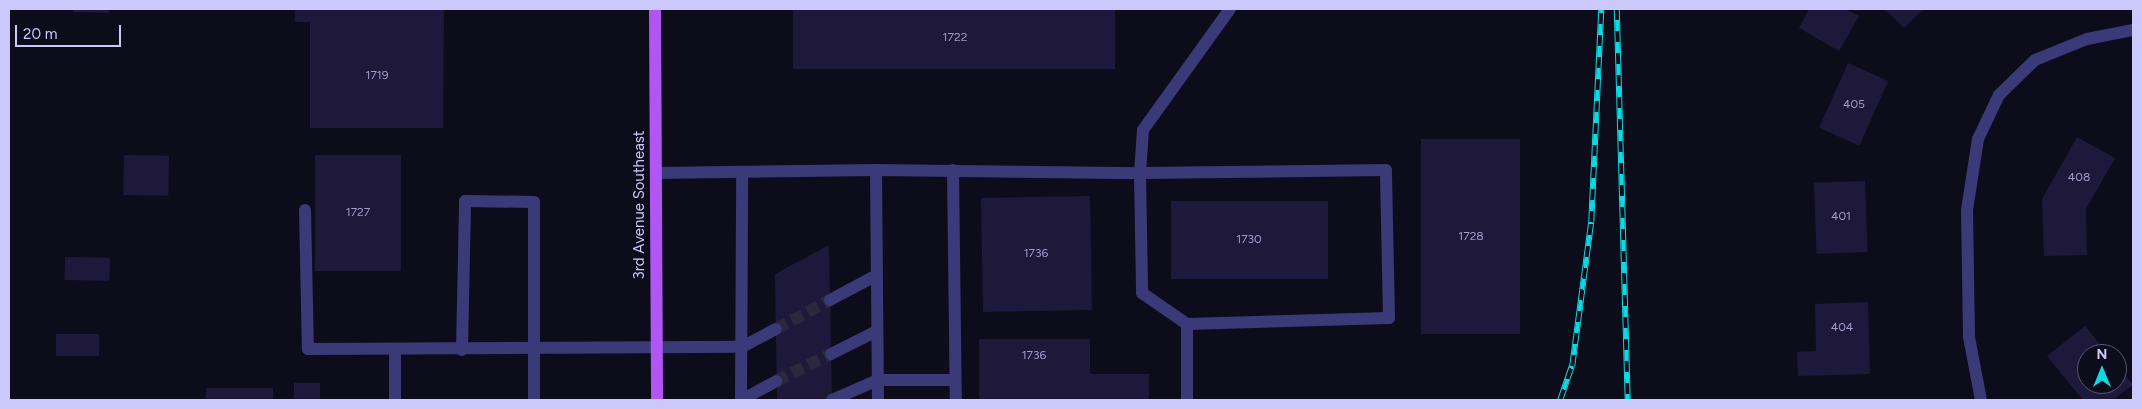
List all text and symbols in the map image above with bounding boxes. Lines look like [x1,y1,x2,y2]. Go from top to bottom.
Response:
scale bar [18,15,124,47]
text: 20 m [23,25,57,43]
house number: 1722 [943,31,967,45]
house number: 1719 [365,69,389,83]
house number: 405 [1843,98,1865,112]
street label: 3rd Avenue Southeast [631,131,649,279]
house number: 408 [2068,171,2090,185]
house number: 1727 [346,206,370,220]
house number: 401 [1831,210,1851,224]
house number: 1728 [1458,230,1484,244]
house number: 1730 [1236,233,1262,247]
house number: 1736 [1024,247,1048,261]
house number: 404 [1831,321,1853,335]
north arrow [2077,344,2127,394]
text: N [2097,346,2107,363]
house number: 1736 [1022,349,1046,363]

